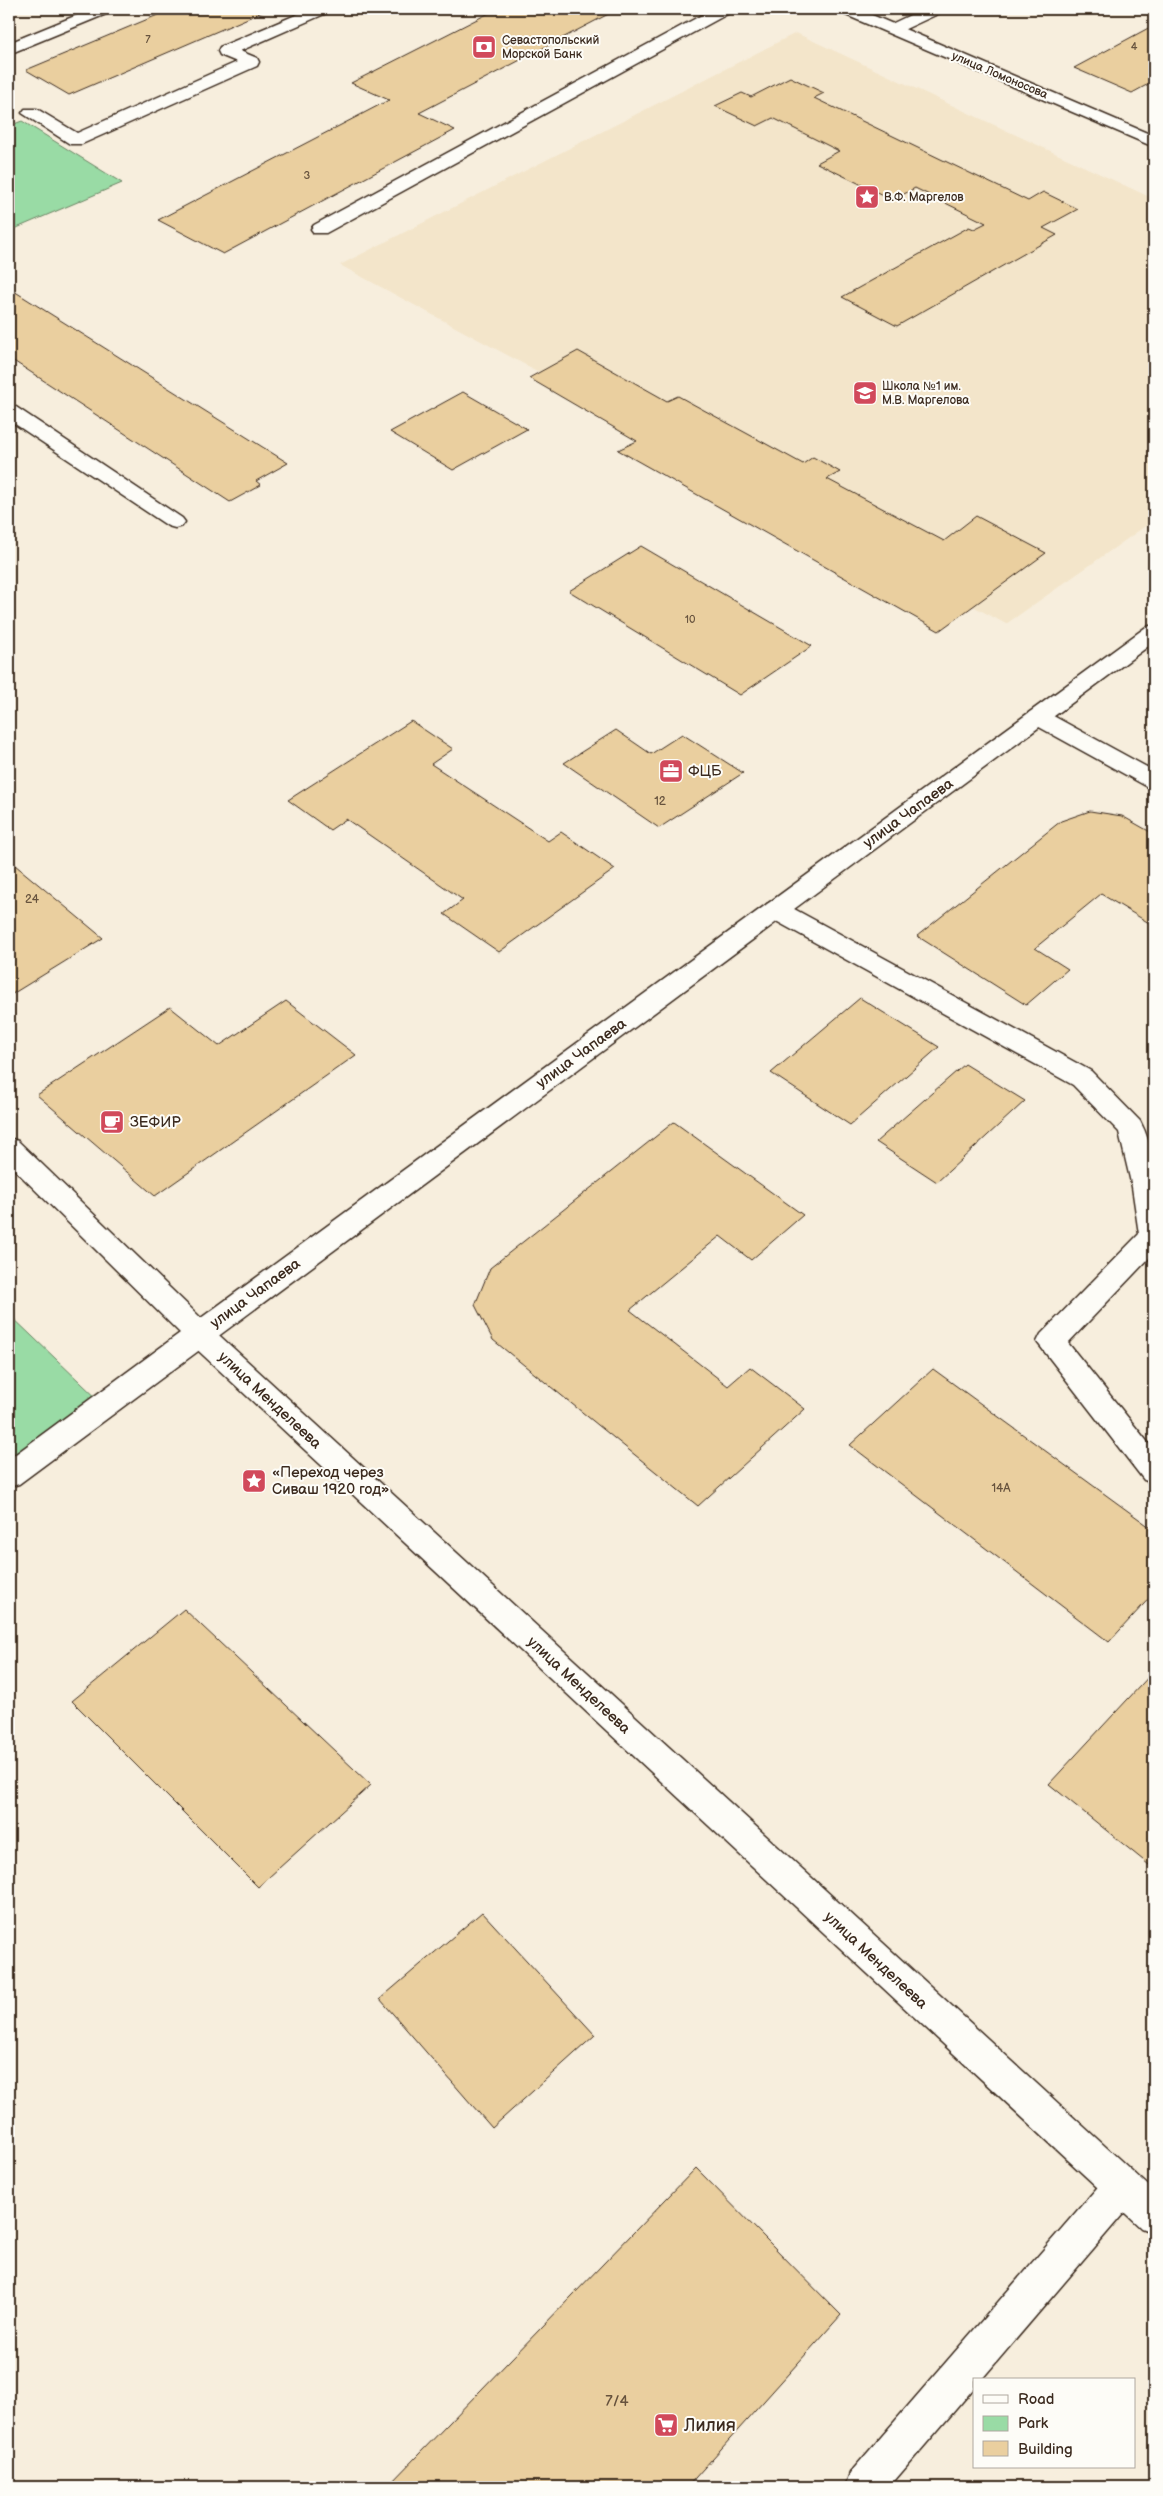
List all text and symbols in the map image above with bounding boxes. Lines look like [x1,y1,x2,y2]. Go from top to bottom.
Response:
house number: 7 [145,33,151,46]
place label: Севастопольский Морской Банк [502,33,599,62]
bank icon: Севастопольский Морской Банк [471,34,497,60]
house number: 4 [1131,40,1138,53]
street label: улица Ломоносова [949,48,1050,103]
house number: 3 [304,169,311,182]
place icon: В.Ф. Маргелов [854,184,880,210]
place label: В.Ф. Маргелов [884,190,964,205]
place label: Школа №1 им. М.В. Маргелова [882,379,969,408]
school or university icon: Школа №1 им. М.В. Маргелова [852,380,878,406]
house number: 10 [685,613,696,626]
office icon: ФЦБ [658,758,684,784]
place label: ФЦБ [688,762,722,781]
street label: улица Чапаева [859,774,957,853]
house number: 12 [654,794,666,809]
house number: 24 [25,892,40,907]
street label: улица Чапаева [532,1014,630,1093]
cafe icon: ЗЕФИР [99,1109,125,1135]
place label: ЗЕФИР [130,1113,181,1132]
street label: улица Чапаева [206,1254,304,1333]
street label: улица Менделеева [214,1348,325,1453]
place label: «Переход через Сиваш 1920 год» [272,1463,389,1499]
place icon: «Переход через Сиваш 1920 год» [241,1468,267,1494]
house number: 14А [991,1481,1011,1496]
street label: улица Менделеева [523,1633,634,1738]
street label: улица Менделеева [820,1908,931,2013]
legend [973,2378,1136,2468]
text: Road [1018,2390,1054,2409]
house number: 7/4 [605,2392,629,2411]
supermarket icon: Лилия [653,2412,679,2438]
text: Park [1018,2414,1049,2433]
place label: Лилия [683,2415,736,2436]
text: Building [1018,2440,1073,2459]

